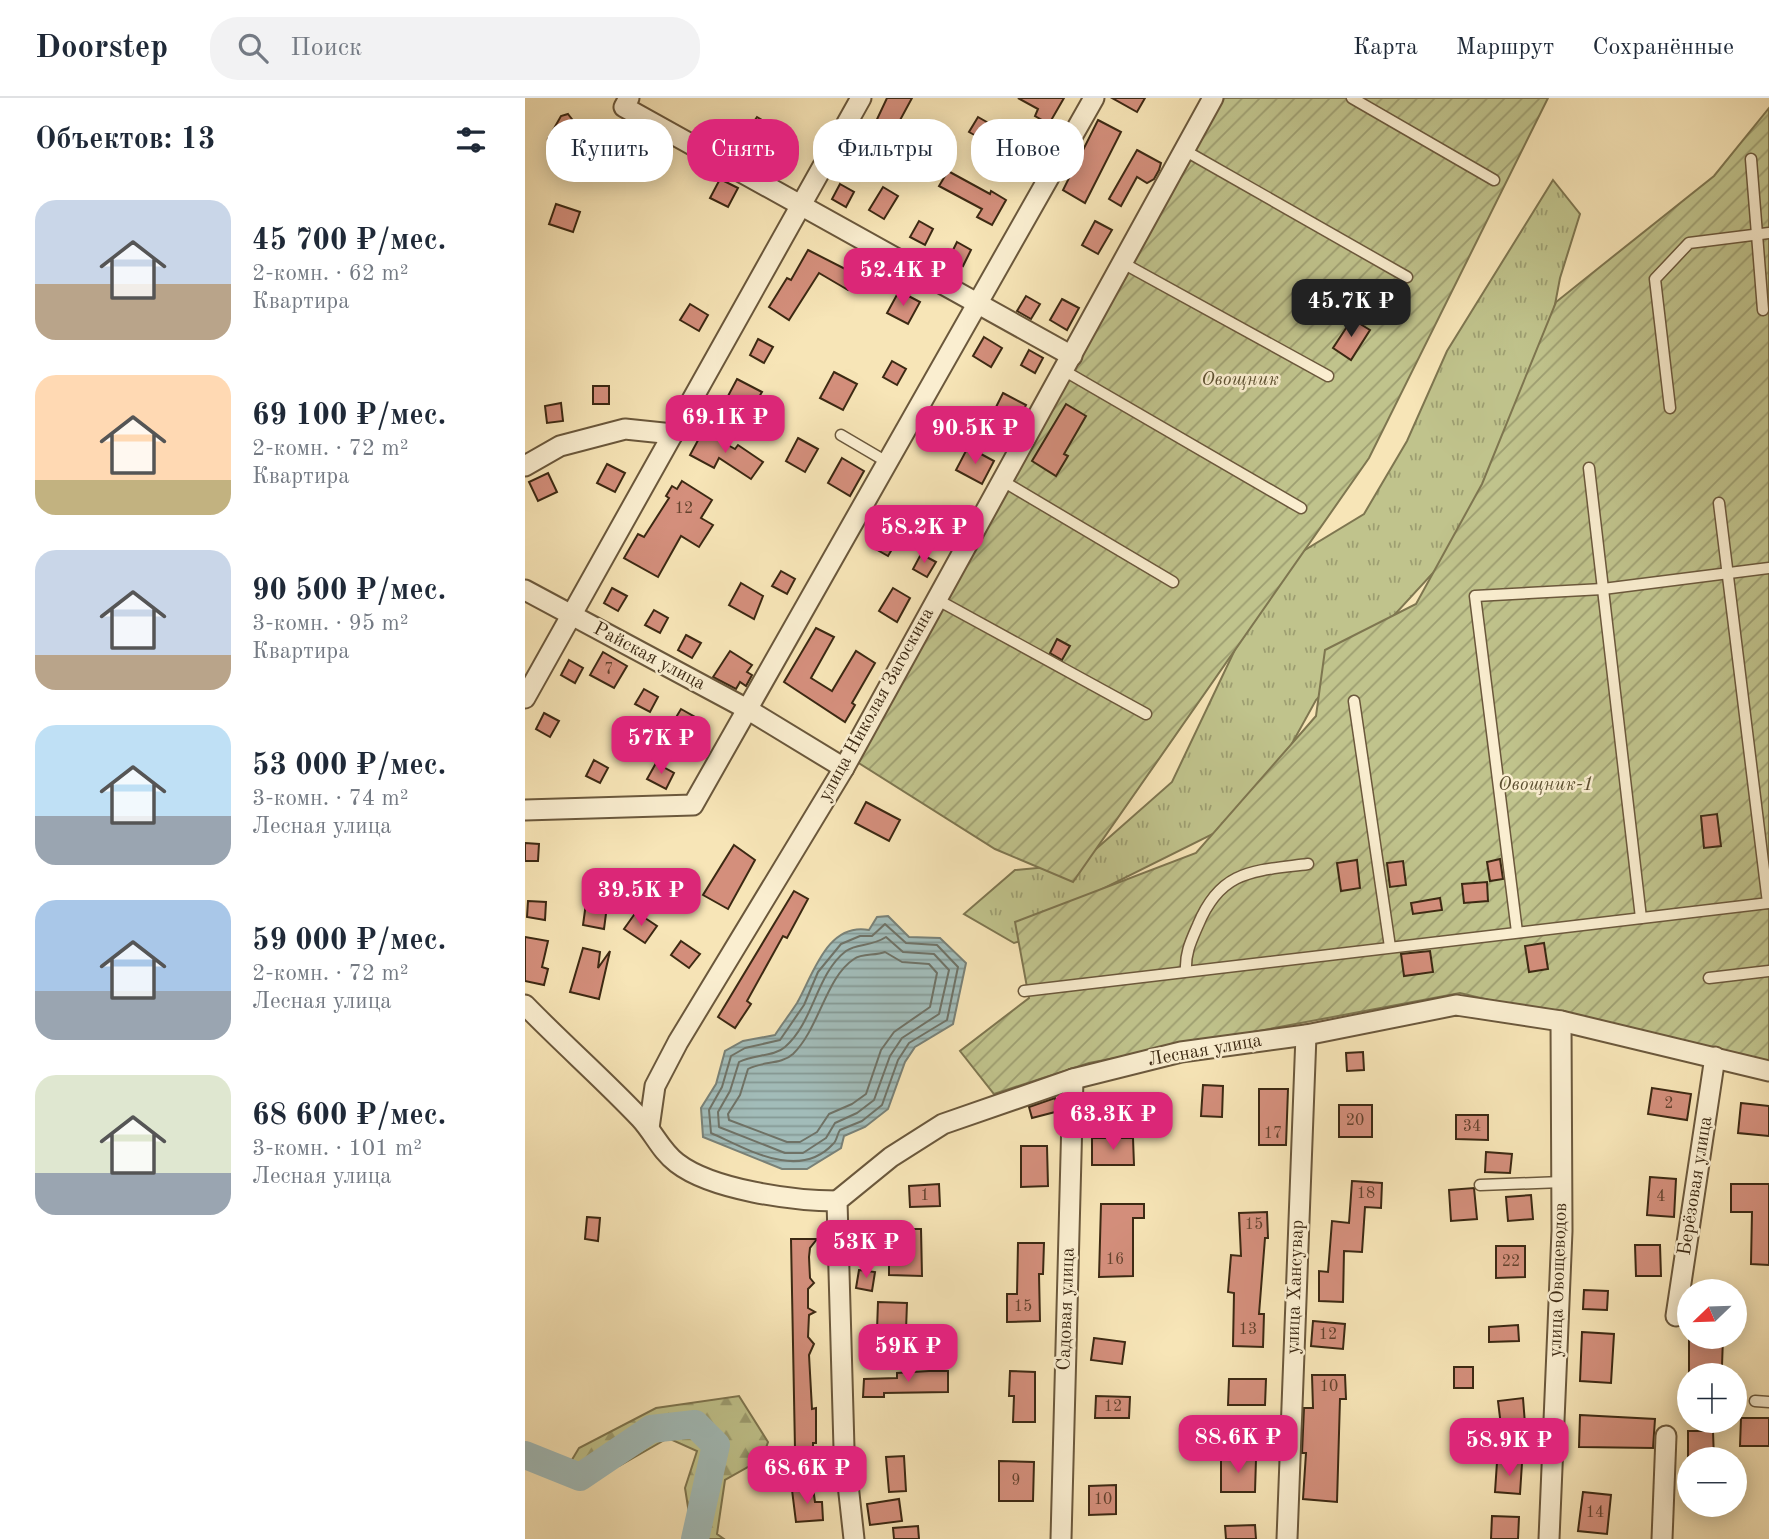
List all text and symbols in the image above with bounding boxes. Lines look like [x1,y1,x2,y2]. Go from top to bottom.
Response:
search box [210,17,700,80]
icon: search [234,29,272,67]
text: Doorstep [35,32,168,65]
text: Поиск [290,35,362,61]
text: Карта [1353,36,1418,60]
text: Маршрут [1456,36,1554,60]
text: Сохранённые [1592,36,1734,60]
chip: Купить [546,119,673,182]
chip: Снять [687,119,799,182]
chip: Фильтры [813,119,957,182]
chip: Новое [971,119,1084,182]
icon: filters [452,121,490,159]
text: Объектов: 13 [35,125,215,155]
text: 45 700 ₽/мес. [252,226,446,256]
icon: home [91,228,175,312]
pin: 52.4K ₽ [838,248,968,308]
text: 52.4K ₽ [860,259,946,282]
text: 2-комн. · 62 m² [252,262,409,285]
pin: 45.7K ₽ [1286,280,1416,339]
text: Квартира [252,290,350,313]
text: 45.7K ₽ [1308,290,1394,313]
park label: Овощник [1201,371,1279,390]
pin: 69.1K ₽ [660,396,790,455]
text: 69 100 ₽/мес. [252,401,446,431]
icon: home [91,403,175,487]
text: 69.1K ₽ [682,406,768,429]
pin: 90.5K ₽ [910,406,1040,466]
text: 90.5K ₽ [932,417,1018,440]
text: 2-комн. · 72 m² [252,437,409,460]
text: Квартира [252,465,350,488]
house number: 12 [675,501,693,517]
pin: 58.2K ₽ [859,505,989,565]
text: 58.2K ₽ [881,516,967,539]
text: 90 500 ₽/мес. [252,576,446,606]
icon: home [91,578,175,662]
street label: улица Николая Загоскина [816,605,938,805]
text: 3-комн. · 95 m² [252,612,409,635]
street label: Райская улица [590,620,709,695]
text: Квартира [252,640,350,663]
house number: 7 [604,662,614,678]
pin: 57K ₽ [612,716,710,776]
text: 57K ₽ [628,727,694,750]
text: 53 000 ₽/мес. [252,751,446,781]
icon: home [91,753,175,837]
park label: Овощник-1 [1498,776,1594,795]
text: 3-комн. · 74 m² [252,787,409,810]
text: Лесная улица [252,815,392,838]
pin: 39.5K ₽ [576,868,706,928]
text: 39.5K ₽ [598,879,684,902]
text: 59 000 ₽/мес. [252,926,446,956]
icon: home [91,928,175,1012]
text: 2-комн. · 72 m² [252,962,409,985]
text: Лесная улица [252,990,392,1013]
street label: Лесная улица [1147,1032,1264,1070]
pin: 63.3K ₽ [1048,1093,1178,1152]
house number: 2 [1664,1096,1674,1112]
text: 68 600 ₽/мес. [252,1101,446,1131]
icon: home [91,1103,175,1187]
text: 63.3K ₽ [1070,1103,1156,1126]
house number: 20 [1346,1113,1364,1129]
street label: Берёзовая улица [1676,1114,1716,1257]
house number: 34 [1463,1119,1481,1135]
house number: 17 [1264,1126,1282,1142]
text: 3-комн. · 101 m² [252,1137,422,1160]
text: Лесная улица [252,1165,392,1188]
house number: 18 [1357,1186,1375,1202]
house number: 1 [920,1188,930,1204]
house number: 4 [1656,1189,1666,1205]
street label: улица Овощеводов [1547,1202,1571,1358]
house number: 15 [1245,1217,1263,1233]
street label: улица Хансувар [1284,1219,1308,1355]
pin: 53K ₽ [817,1220,915,1280]
text: 53K ₽ [833,1231,899,1254]
street label: Садовая улица [1055,1247,1079,1371]
house number: 16 [1106,1252,1124,1268]
house number: 22 [1502,1254,1520,1270]
north arrow [1677,1279,1747,1349]
map controls [1677,1279,1747,1517]
house number: 15 [1014,1299,1032,1315]
house number: 13 [1239,1322,1257,1338]
pin: 59K ₽ [859,1324,957,1384]
house number: 12 [1319,1327,1337,1343]
text: 59K ₽ [875,1335,941,1358]
button: + [1677,1363,1747,1433]
house number: 10 [1320,1379,1338,1395]
house number: 12 [1104,1399,1122,1415]
pin: 88.6K ₽ [1173,1416,1303,1475]
pin: 58.9K ₽ [1444,1418,1574,1478]
text: 88.6K ₽ [1195,1426,1281,1449]
text: 58.9K ₽ [1466,1429,1552,1452]
pin: 68.6K ₽ [742,1446,872,1506]
button: − [1677,1447,1747,1517]
text: 68.6K ₽ [764,1457,850,1480]
house number: 9 [1011,1473,1021,1489]
house number: 10 [1094,1492,1112,1508]
house number: 14 [1586,1505,1604,1521]

